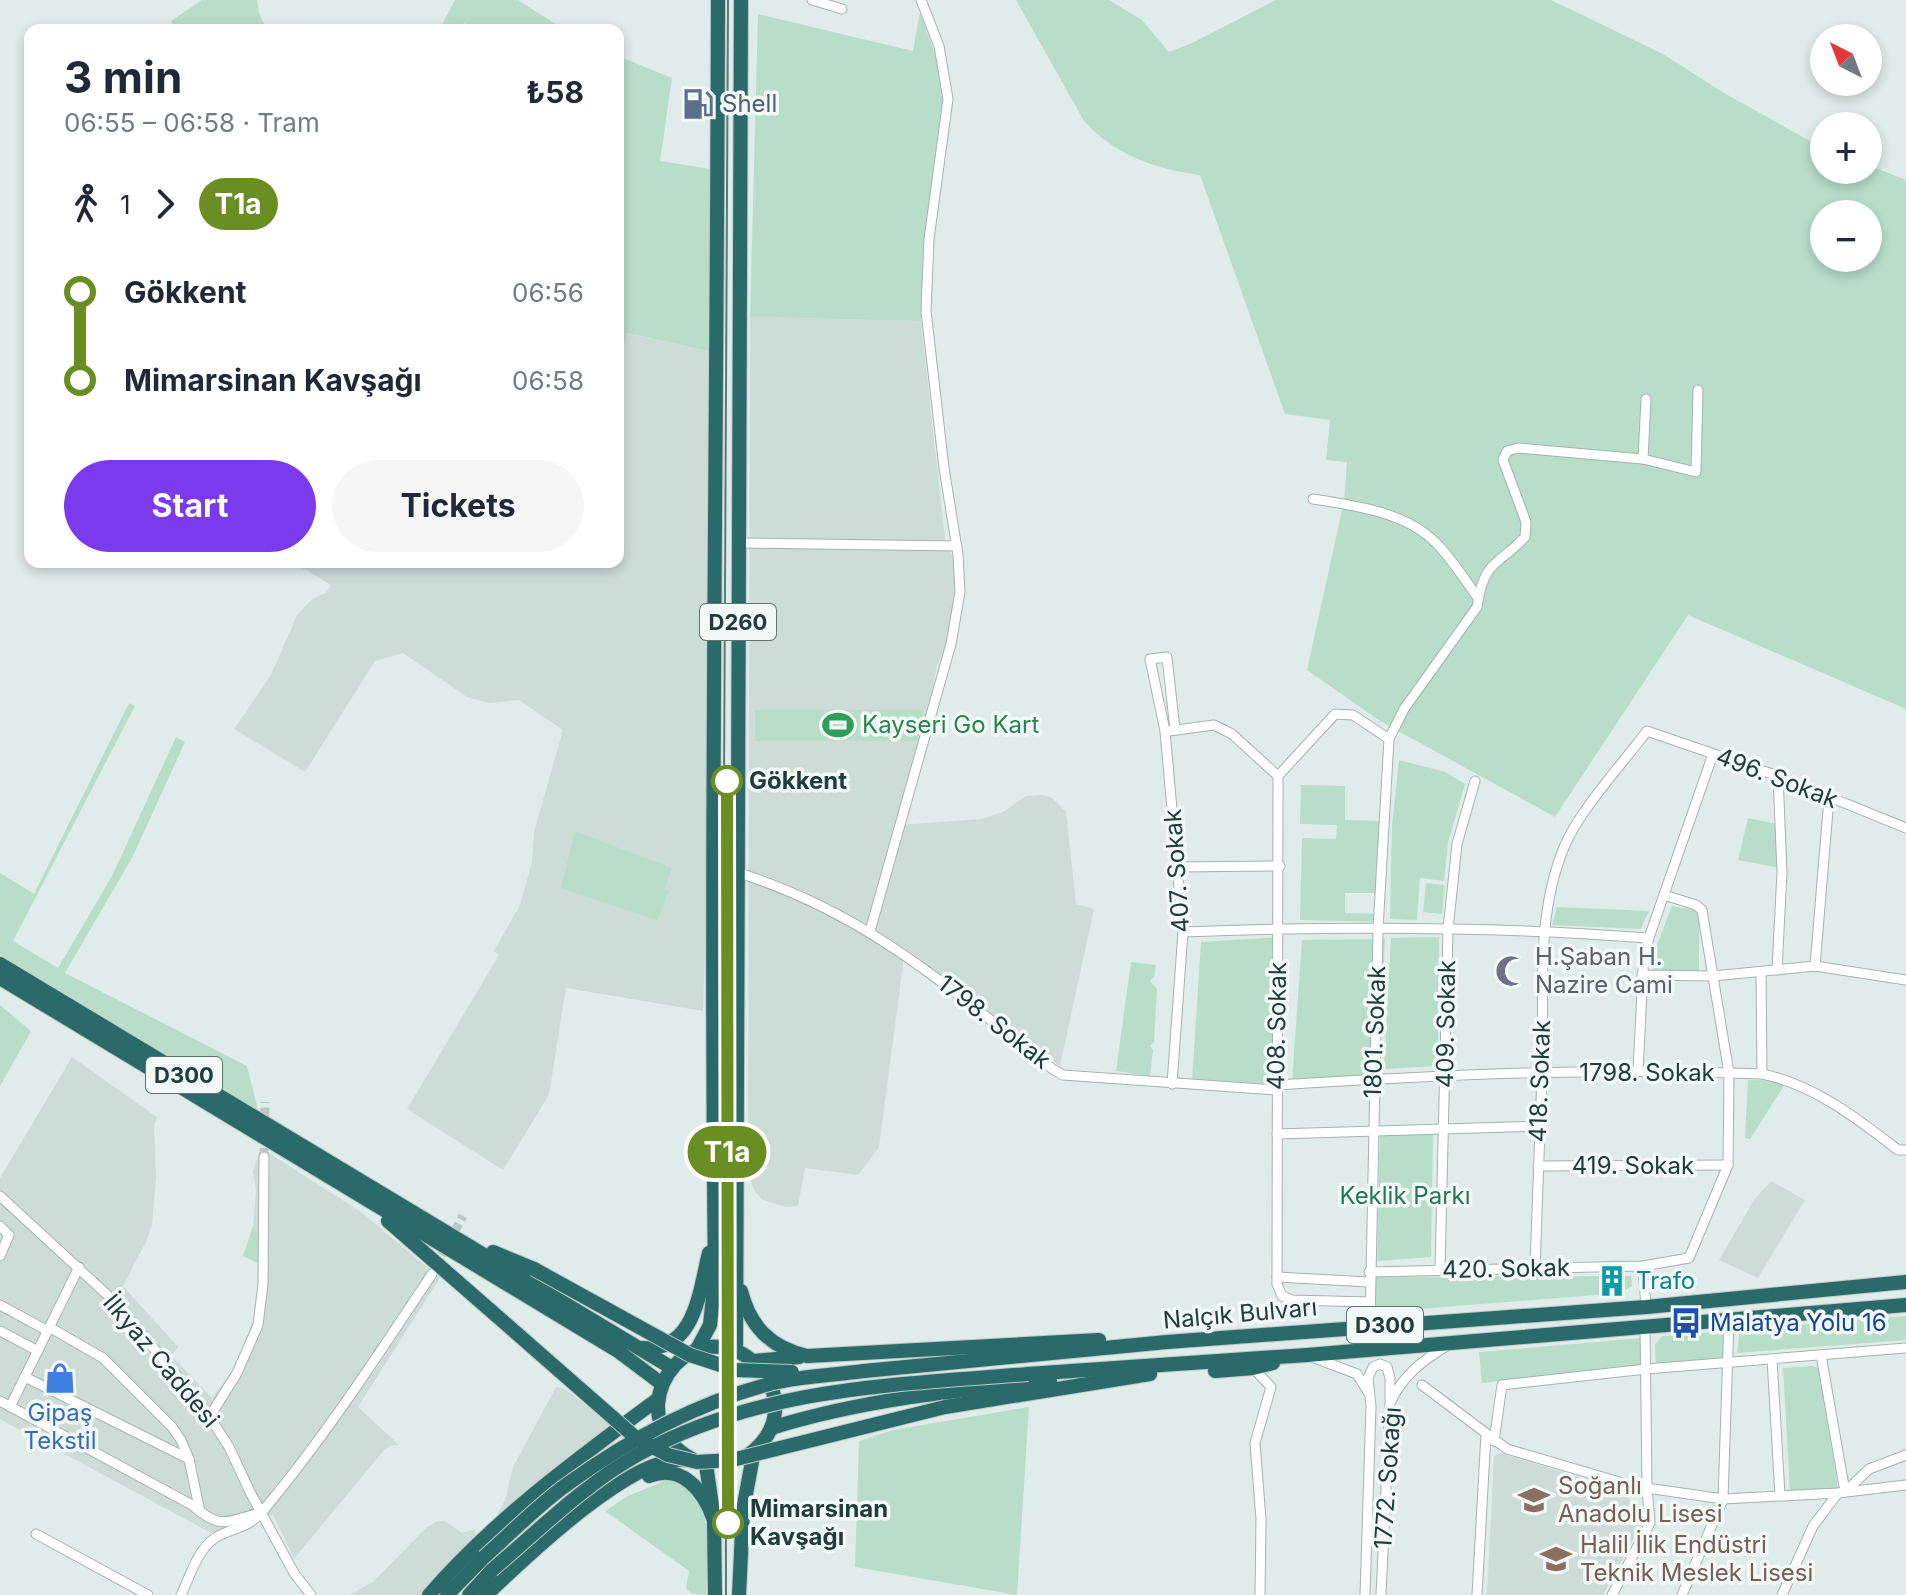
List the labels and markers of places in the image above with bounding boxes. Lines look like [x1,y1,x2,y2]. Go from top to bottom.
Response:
fuel station icon: Shell [681,87,715,121]
place label: Shell [722,89,777,118]
sports icon: Kayseri Go Kart [821,708,855,742]
place label: Kayseri Go Kart [862,710,1039,739]
marker: Gökkent [712,766,742,796]
place label: Gökkent [749,766,847,795]
place label: H.Şaban H. Nazire Cami [1535,942,1673,999]
mosque icon: H.Şaban H. Nazire Cami [1494,954,1528,988]
building icon: Trafo [1595,1264,1629,1298]
place label: Trafo [1636,1266,1695,1295]
bus stop icon: Malatya Yolu 16 [1669,1306,1703,1340]
place label: Malatya Yolu 16 [1710,1308,1887,1337]
shop icon: Gipaş Tekstil [43,1361,77,1395]
place label: Gipaş Tekstil [24,1398,96,1455]
place label: Soğanlı Anadolu Lisesi [1558,1471,1723,1528]
school or university icon: Soğanlı Anadolu Lisesi [1517,1483,1551,1517]
place label: Mimarsinan Kavşağı [750,1494,888,1551]
marker: Mimarsinan Kavşağı [713,1508,743,1538]
place label: Halil İlik Endüstri Teknik Meslek Lisesi [1580,1530,1813,1587]
school or university icon: Halil İlik Endüstri Teknik Meslek Lisesi [1539,1542,1573,1576]

